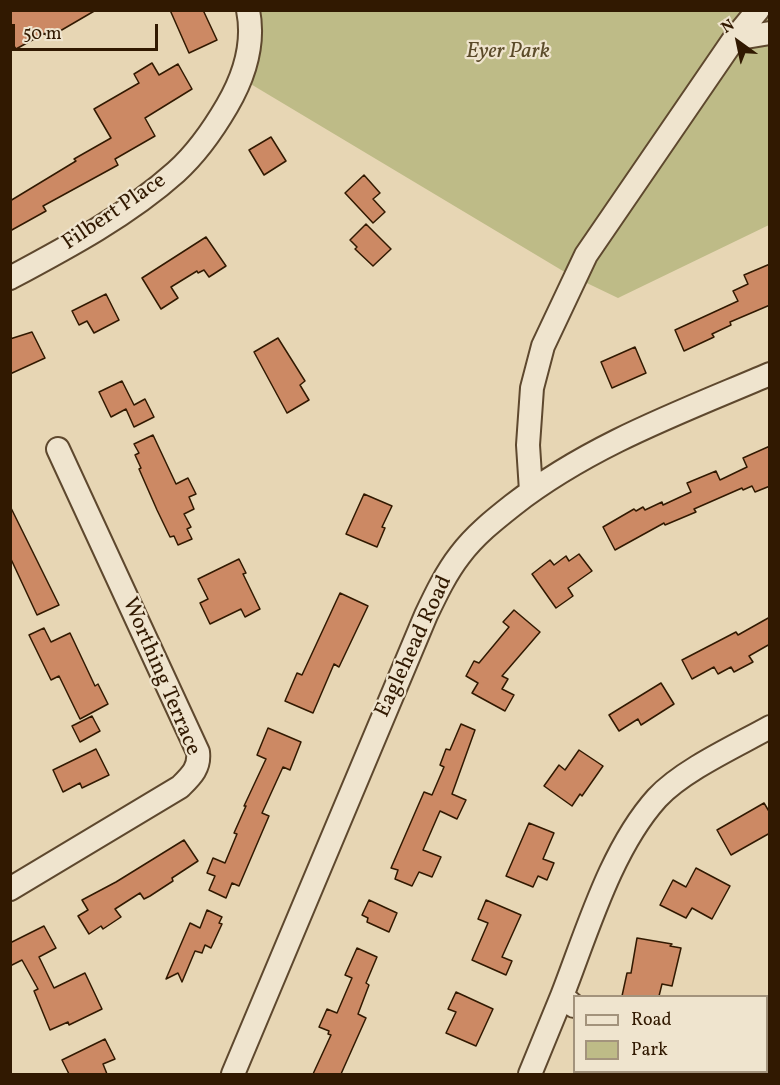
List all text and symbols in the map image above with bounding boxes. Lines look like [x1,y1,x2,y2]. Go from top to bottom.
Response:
scale bar [15,12,160,50]
north arrow [708,12,768,72]
text: N [717,15,739,39]
text: 50 m [23,22,62,47]
park label: Eyer Park [466,40,550,66]
street label: Filbert Place [58,169,172,257]
street label: Eaglehead Road [371,572,459,722]
street label: Worthing Terrace [115,594,205,760]
legend [573,995,768,1073]
text: Road [631,1008,672,1033]
text: Park [631,1038,668,1063]

